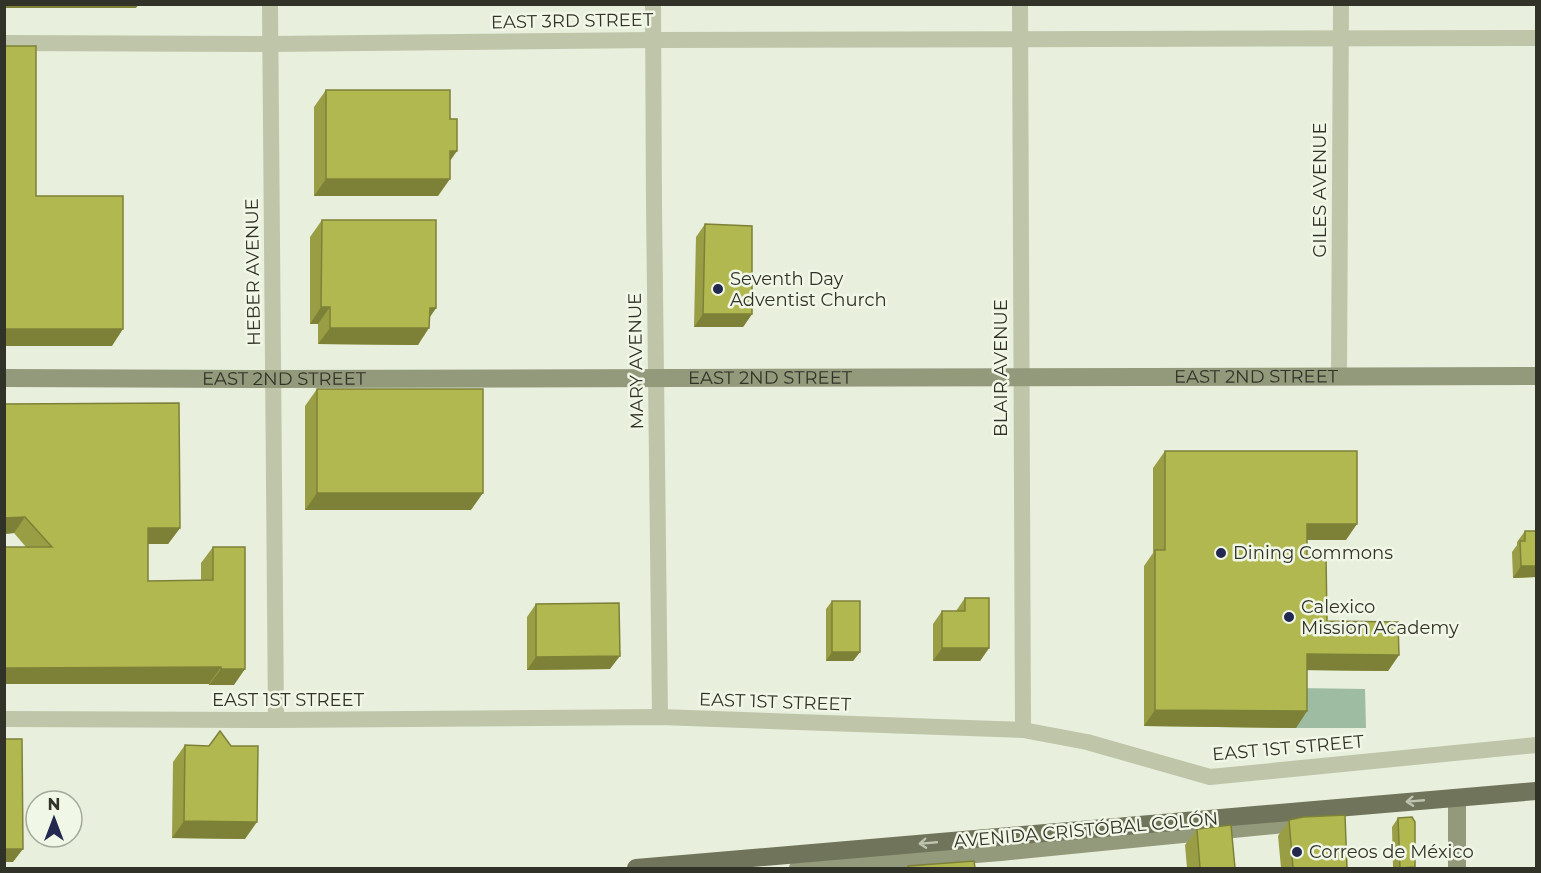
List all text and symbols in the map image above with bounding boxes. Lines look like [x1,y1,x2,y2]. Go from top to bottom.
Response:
street label: EAST 3RD STREET [491,9,654,33]
street label: GILES AVENUE [1309,122,1331,258]
street label: HEBER AVENUE [241,198,265,346]
place label: Seventh Day Adventist Church [730,268,887,311]
marker: Seventh Day Adventist Church [711,282,725,296]
street label: MARY AVENUE [624,293,648,429]
street label: BLAIR AVENUE [990,299,1012,437]
street label: EAST 2ND STREET [1174,365,1339,388]
street label: EAST 2ND STREET [688,367,853,389]
street label: EAST 2ND STREET [202,368,367,390]
place label: Dining Commons [1233,542,1393,564]
marker: Dining Commons [1214,546,1228,560]
place label: Calexico Mission Academy [1301,596,1459,639]
marker: Calexico Mission Academy [1282,610,1296,624]
street label: EAST 1ST STREET [699,688,852,716]
street label: EAST 1ST STREET [212,689,365,711]
street label: EAST 1ST STREET [1211,730,1365,766]
north arrow [24,789,84,849]
text: N [48,795,60,814]
one-way arrow [1406,796,1426,807]
street label: AVENIDA CRISTÓBAL COLÓN [953,807,1219,853]
one-way arrow [919,838,939,849]
place label: Correos de México [1309,841,1474,863]
marker: Correos de México [1290,845,1304,859]

